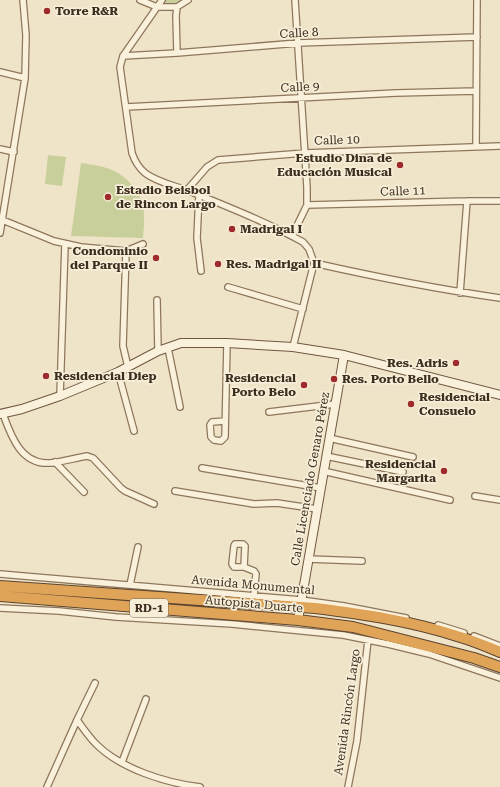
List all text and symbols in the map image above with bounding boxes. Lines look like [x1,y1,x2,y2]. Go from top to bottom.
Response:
place label: Torre R&R [55,4,118,18]
marker: Torre R&R [42,6,52,16]
street label: Calle 8 [279,25,319,41]
street label: Calle 9 [280,79,320,95]
street label: Calle 10 [314,132,360,148]
place label: Estudio Dina de Educación Musical [277,151,392,179]
marker: Estudio Dina de Educación Musical [395,160,405,170]
place label: Estadio Beisbol de Rincon Largo [116,183,216,211]
street label: Calle 11 [380,183,426,199]
marker: Estadio Beisbol de Rincon Largo [103,192,113,202]
place label: Madrigal I [240,222,302,236]
marker: Madrigal I [227,224,237,234]
place label: Condominio del Parque II [70,244,148,272]
marker: Condominio del Parque II [151,253,161,263]
place label: Res. Madrigal II [226,257,322,271]
marker: Res. Madrigal II [213,259,223,269]
place label: Res. Adris [387,356,448,370]
marker: Res. Adris [451,358,461,368]
place label: Residencial Diep [54,369,157,383]
marker: Residencial Diep [41,371,51,381]
place label: Residencial Porto Belo [225,371,296,399]
place label: Res. Porto Bello [342,372,439,386]
marker: Res. Porto Bello [329,374,339,384]
marker: Residencial Porto Belo [299,380,309,390]
place label: Residencial Consuelo [419,390,490,418]
street label: Calle Licenciado Genaro Pérez [288,391,332,567]
marker: Residencial Consuelo [406,399,416,409]
place label: Residencial Margarita [365,457,436,485]
marker: Residencial Margarita [439,466,449,476]
street label: Avenida Monumental [191,573,316,597]
street label: Autopista Duarte [204,593,304,615]
road number: RD-1 [130,599,168,617]
street label: Avenida Rincón Largo [331,648,363,776]

